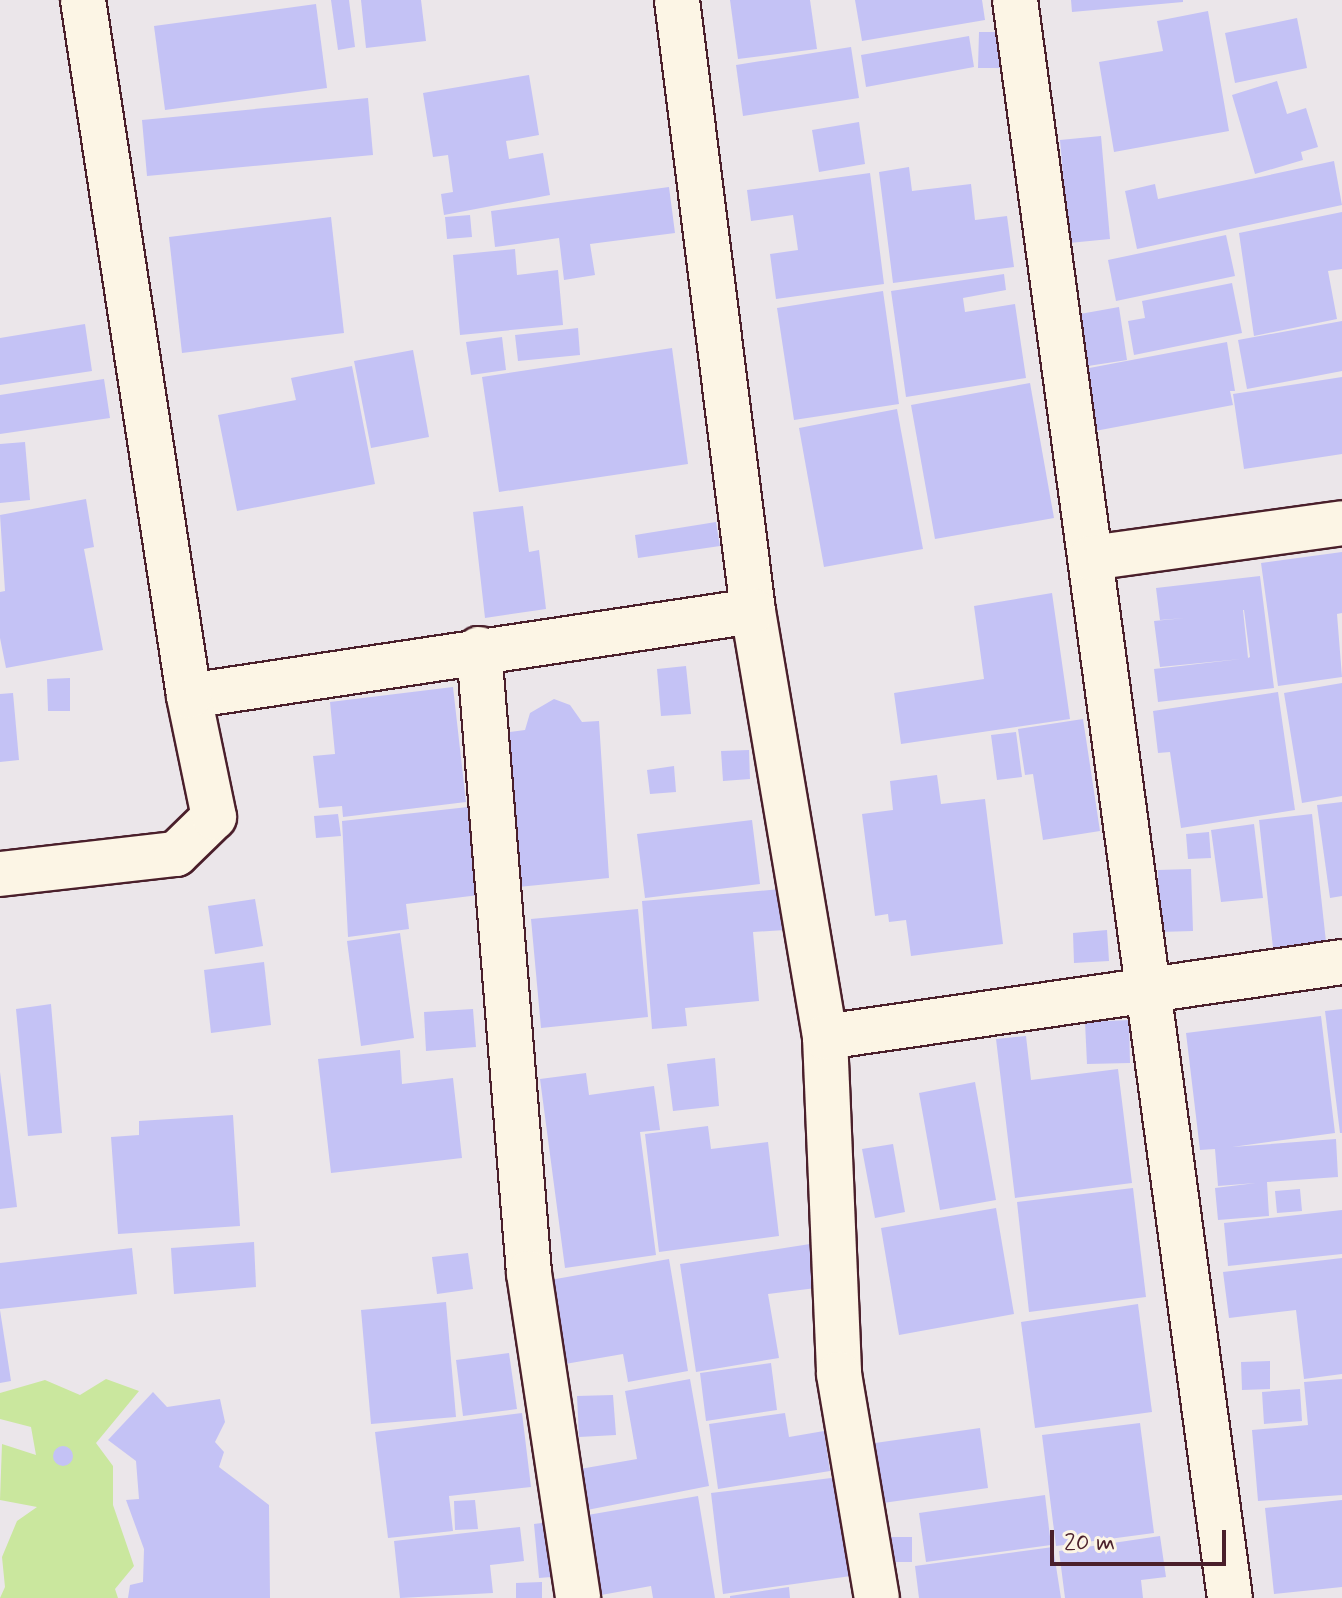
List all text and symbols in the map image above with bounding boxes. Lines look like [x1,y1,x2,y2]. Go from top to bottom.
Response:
scale bar [1054,1514,1230,1564]
text: 20 m [1064,1528,1115,1559]

